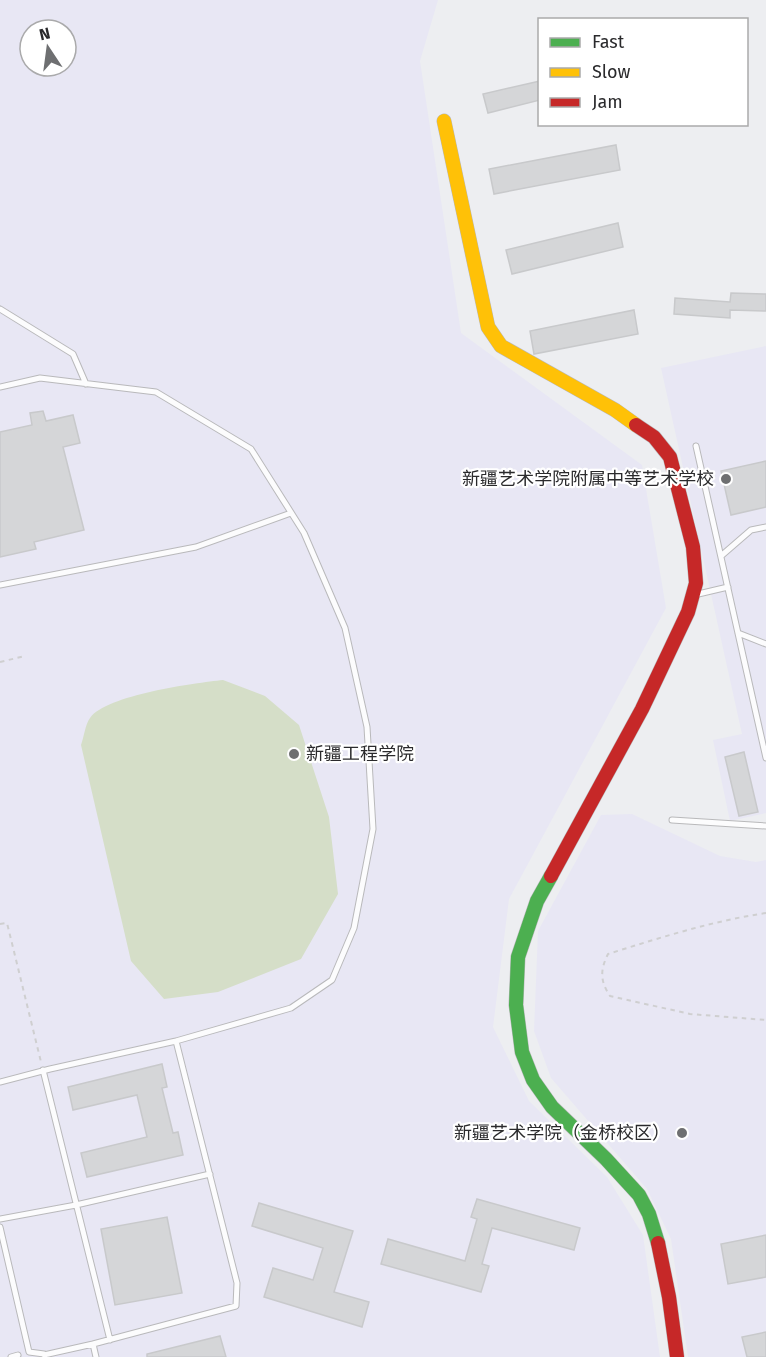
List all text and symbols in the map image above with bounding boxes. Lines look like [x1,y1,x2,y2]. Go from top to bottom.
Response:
north arrow [18,18,78,78]
legend [538,18,748,126]
text: N [37,23,52,44]
text: Fast [592,31,625,53]
text: Slow [592,61,631,83]
text: Jam [592,91,623,113]
place label: 新疆艺术学院附属中等艺术学校 [462,468,714,490]
marker: 新疆艺术学院附属中等艺术学校 [719,472,733,486]
place label: 新疆工程学院 [306,743,414,765]
marker: 新疆工程学院 [287,747,301,761]
place label: 新疆艺术学院（金桥校区） [454,1122,670,1144]
marker: 新疆艺术学院（金桥校区） [675,1126,689,1140]

